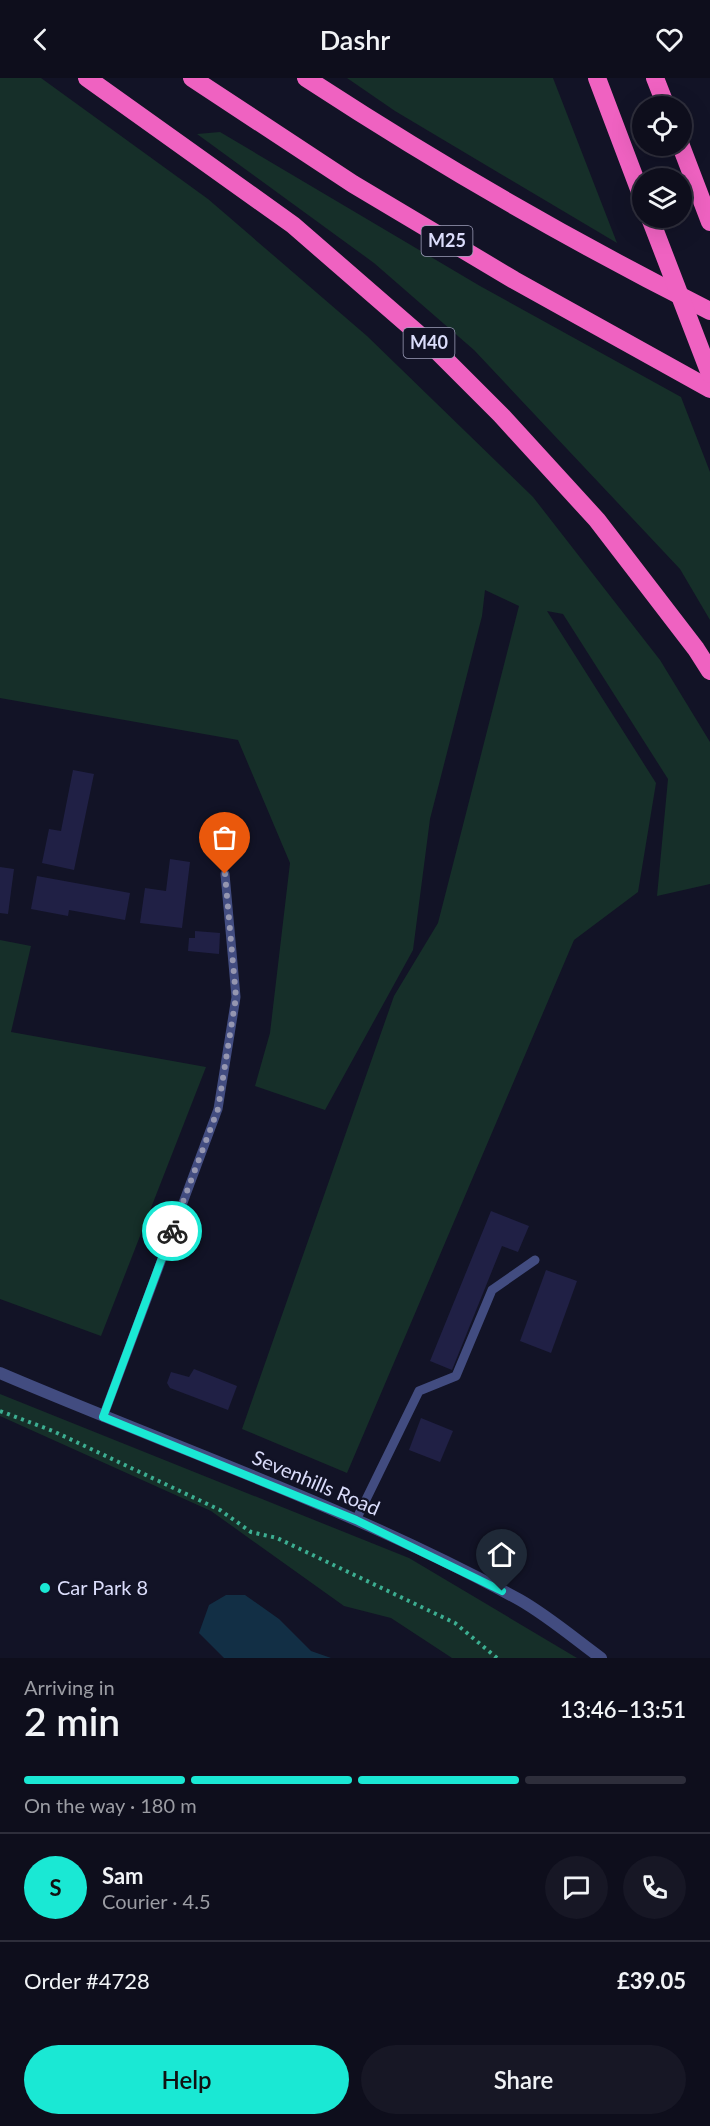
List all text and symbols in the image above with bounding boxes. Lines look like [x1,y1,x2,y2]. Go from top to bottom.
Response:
icon: back [24,23,57,56]
text: Dashr [320,23,390,56]
icon: heart [653,23,686,56]
map controls [632,96,692,228]
button: locate [632,96,692,156]
button: layers [632,168,692,228]
road number: M25 [422,226,472,256]
road number: M40 [404,328,454,358]
pin [199,812,250,874]
icon: bag [208,821,241,854]
courier [142,1201,202,1261]
icon: bike [156,1215,189,1248]
street label: Sevenhills Road [249,1444,384,1520]
pin [476,1529,527,1591]
icon: home [485,1538,518,1571]
place label: Car Park 8 [57,1575,148,1599]
marker: Car Park 8 [38,1581,52,1595]
text: Arriving in [24,1675,115,1699]
text: 13:46–13:51 [560,1696,686,1723]
text: 2 min [24,1698,120,1744]
text: On the way · 180 m [24,1793,197,1817]
button: chat [545,1856,608,1919]
button: phone [623,1856,686,1919]
text: Sam [102,1862,144,1889]
text: S [49,1874,62,1901]
text: Courier · 4.5 [102,1889,211,1913]
text: Order #4728 [24,1967,150,1994]
text: £39.05 [617,1967,686,1994]
button: Help [24,2045,349,2114]
button: Share [361,2045,686,2114]

